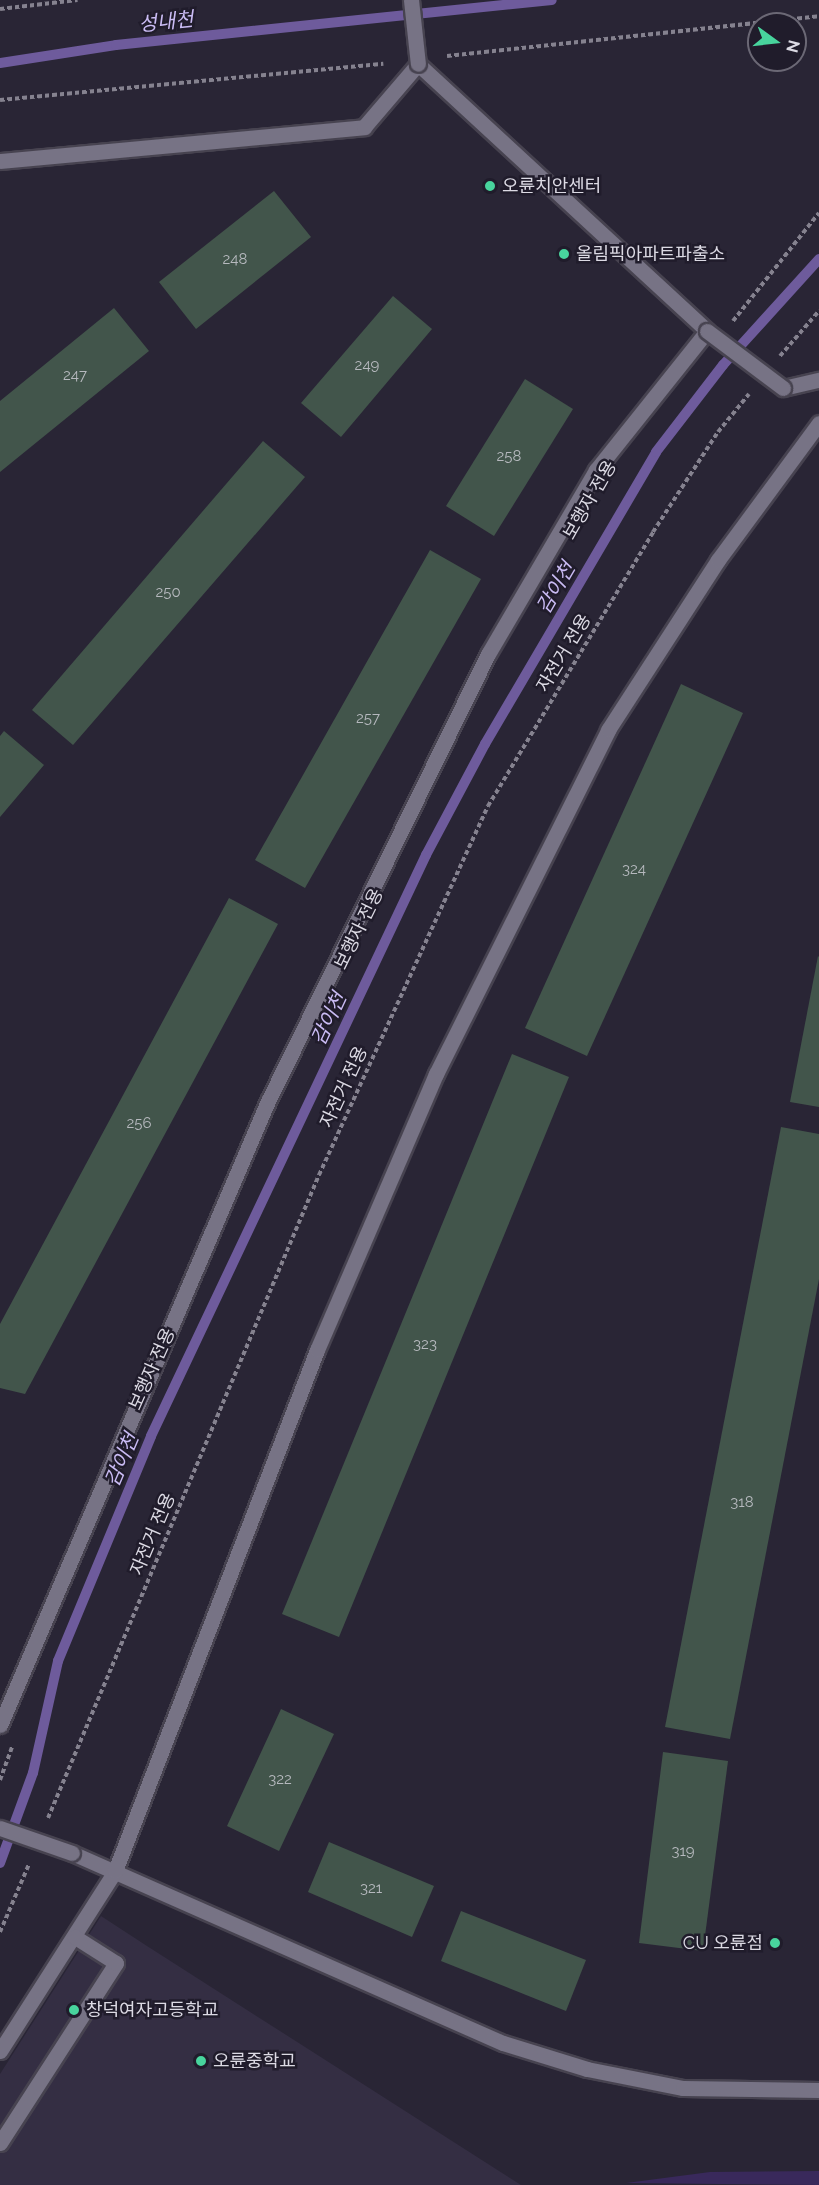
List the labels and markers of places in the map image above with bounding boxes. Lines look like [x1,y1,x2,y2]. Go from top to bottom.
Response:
place label: 오륜치안센터 [502,175,601,197]
marker: 오륜치안센터 [483,179,497,193]
place label: 올림픽아파트파출소 [576,243,725,265]
marker: 올림픽아파트파출소 [557,247,571,261]
place label: CU 오륜점 [683,1932,763,1954]
marker: CU 오륜점 [768,1936,782,1950]
place label: 창덕여자고등학교 [86,1999,218,2021]
marker: 창덕여자고등학교 [67,2003,81,2017]
place label: 오륜중학교 [213,2050,296,2072]
marker: 오륜중학교 [194,2054,208,2068]

